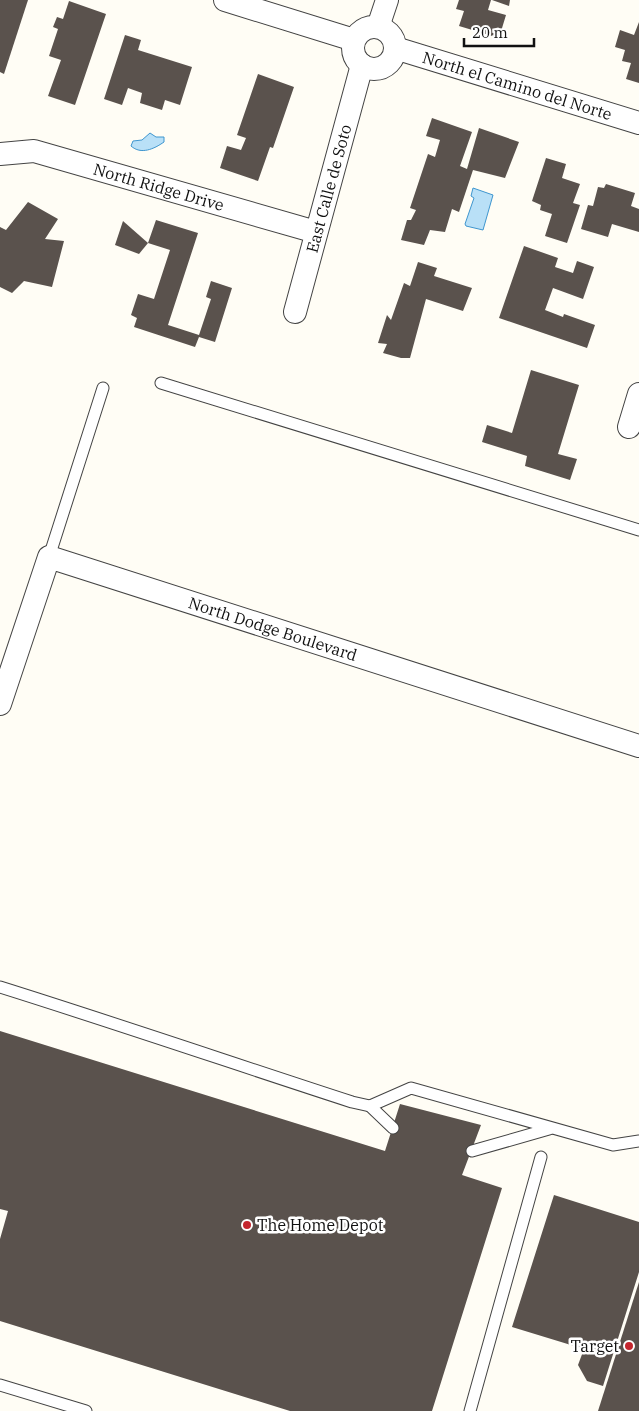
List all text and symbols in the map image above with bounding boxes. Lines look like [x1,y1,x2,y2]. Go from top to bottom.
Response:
scale bar [464,15,534,47]
text: 20 m [472,23,508,42]
street label: North el Camino del Norte [420,47,615,124]
street label: East Calle de Soto [302,122,355,255]
street label: North Ridge Drive [91,159,226,215]
street label: North Dodge Boulevard [186,592,360,665]
place label: The Home Depot [257,1215,384,1235]
marker: The Home Depot [241,1219,253,1231]
place label: Target [571,1336,619,1356]
marker: Target [623,1340,635,1352]

